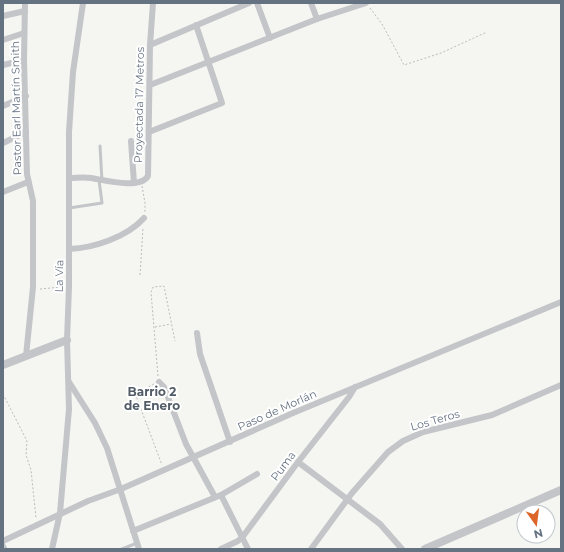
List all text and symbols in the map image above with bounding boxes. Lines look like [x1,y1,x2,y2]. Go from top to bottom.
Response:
street label: Pastor Earl Martín Smith [8,41,24,175]
street label: Proyectada 17 Metros [131,46,147,163]
street label: La Vía [52,259,66,293]
district label: Barrio 2 de Enero [124,384,180,413]
street label: Paso de Morlán [235,386,319,434]
street label: Los Teros [409,406,462,434]
street label: Puma [267,448,299,484]
north arrow [516,504,556,544]
text: N [532,526,544,542]

